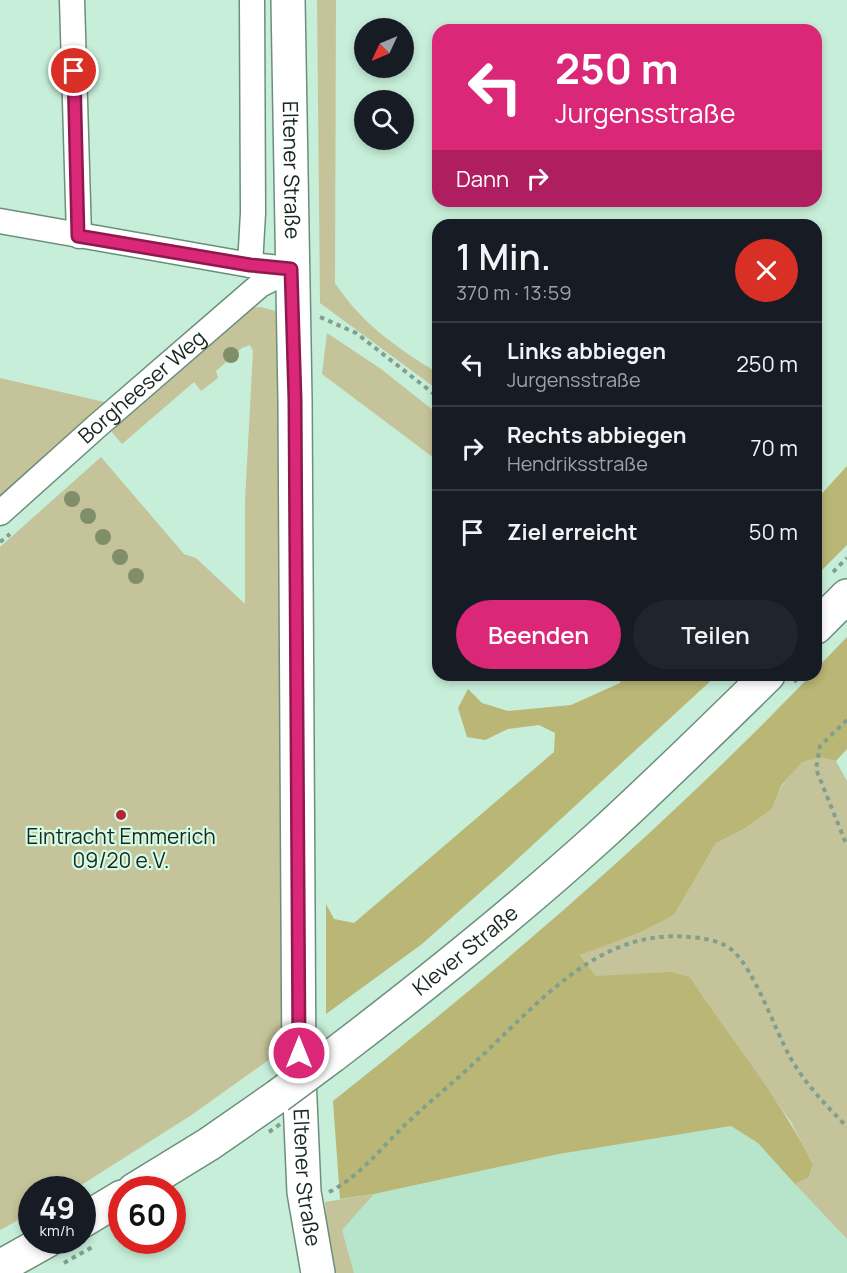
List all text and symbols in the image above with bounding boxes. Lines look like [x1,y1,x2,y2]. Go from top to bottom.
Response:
north arrow [354,18,414,78]
map controls [354,18,414,150]
text: 250 m [555,39,678,97]
pin [48,45,99,96]
icon: left [456,48,534,126]
icon: arrive [57,54,90,87]
button: search [354,90,414,150]
text: Jurgensstraße [555,94,735,131]
street label: Eltener Straße [277,101,307,239]
icon: right [521,162,554,195]
text: Dann [456,164,509,194]
text: 1 Min. [456,232,551,281]
button: close [735,239,798,302]
text: 370 m · 13:59 [456,279,572,306]
street label: Borgheeser Weg [72,323,211,449]
text: Links abbiegen [507,336,666,366]
icon: left [456,348,489,381]
text: 250 m [736,349,798,379]
text: Jurgensstraße [507,366,641,393]
text: Rechts abbiegen [507,420,686,450]
icon: right [456,432,489,465]
text: 70 m [750,433,798,463]
text: Hendriksstraße [507,450,648,477]
icon: arrive [456,516,489,549]
text: Ziel erreicht [507,517,638,547]
text: 50 m [749,517,798,547]
button: Beenden [456,600,621,669]
button: Teilen [633,600,798,669]
marker: Eintracht Emmerich 09/20 e.V. [114,808,128,822]
place label: Eintracht Emmerich 09/20 e.V. [26,822,216,874]
street label: Klever Straße [406,899,524,1001]
position arrow [267,1021,331,1085]
street label: Eltener Straße [287,1108,328,1248]
speed limit sign: 60 [108,1176,186,1254]
text: 49 [39,1187,75,1228]
text: km/h [40,1220,74,1241]

